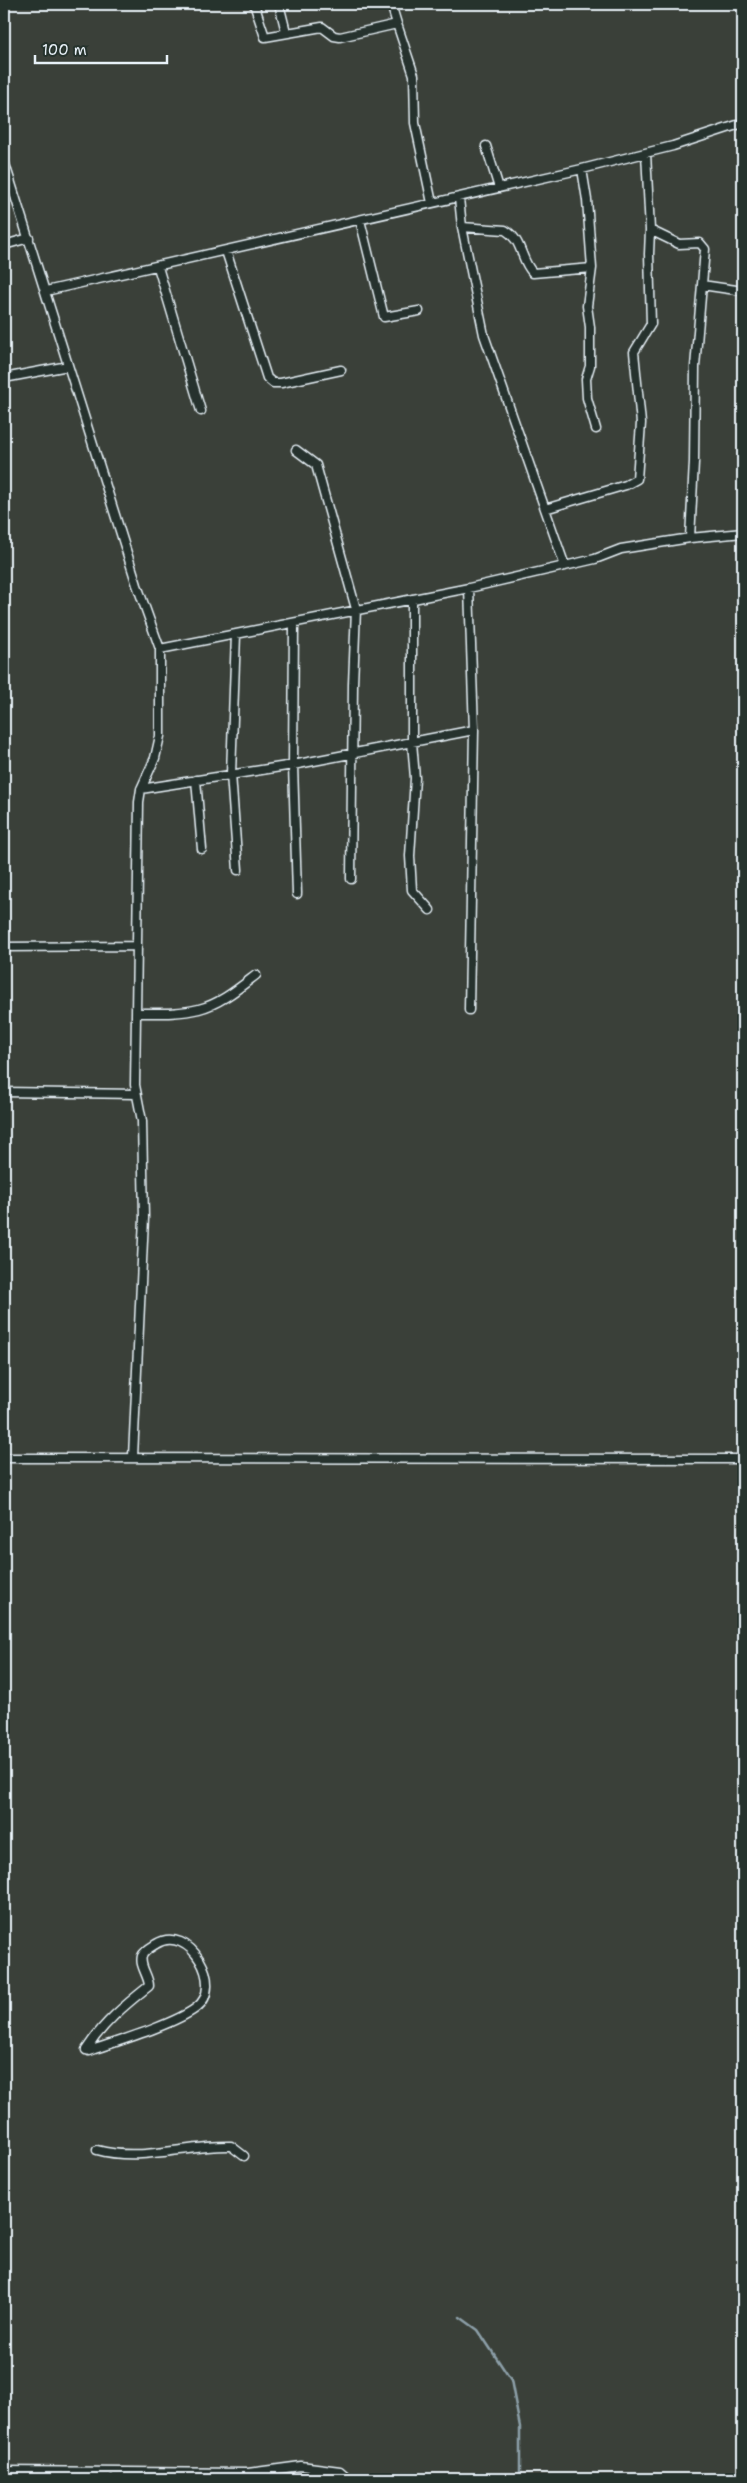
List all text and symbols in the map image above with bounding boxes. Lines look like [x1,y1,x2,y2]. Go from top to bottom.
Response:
scale bar [35,32,168,64]
text: 100 m [42,40,87,60]

